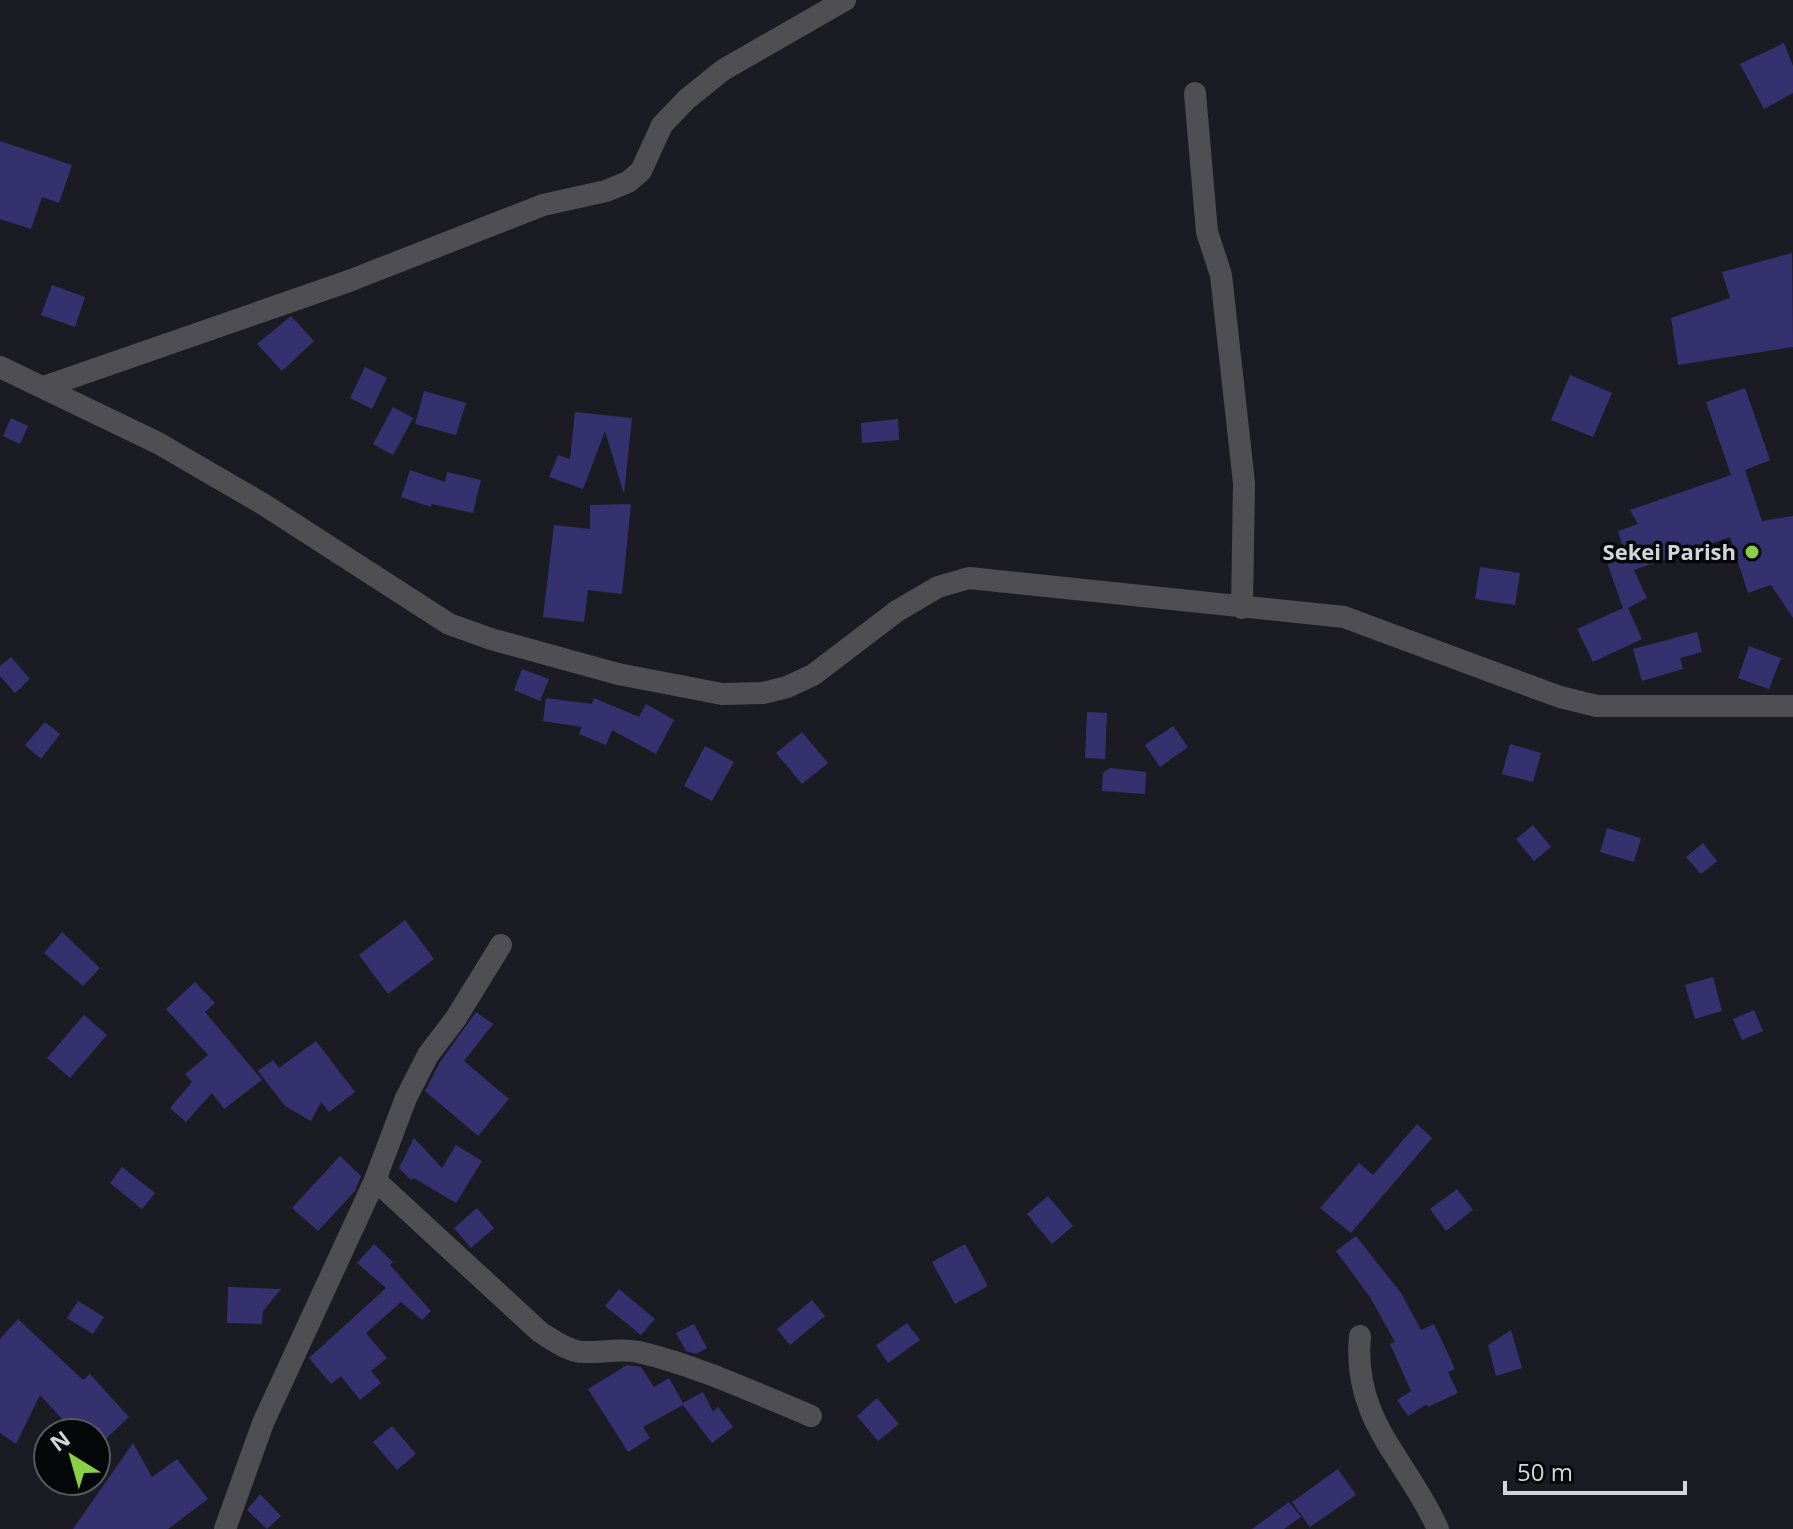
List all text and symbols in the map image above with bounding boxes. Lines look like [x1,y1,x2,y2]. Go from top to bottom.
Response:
place label: Sekei Parish [1603,536,1736,566]
marker: Sekei Parish [1743,543,1761,561]
north arrow [32,1417,112,1497]
text: N [43,1423,76,1458]
scale bar [1505,1445,1685,1495]
text: 50 m [1517,1455,1573,1488]

